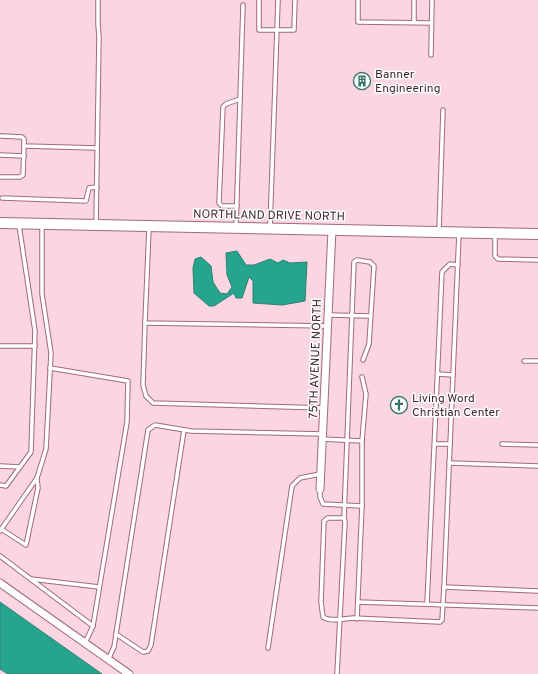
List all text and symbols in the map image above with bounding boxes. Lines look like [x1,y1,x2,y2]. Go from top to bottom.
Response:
place label: Banner Engineering [375,67,440,97]
building icon: Banner Engineering [352,71,372,91]
street label: NORTHLAND DRIVE NORTH [193,207,345,225]
street label: 75TH AVENUE NORTH [306,299,326,419]
place label: Living Word Christian Center [412,391,500,421]
church icon: Living Word Christian Center [389,395,409,415]

